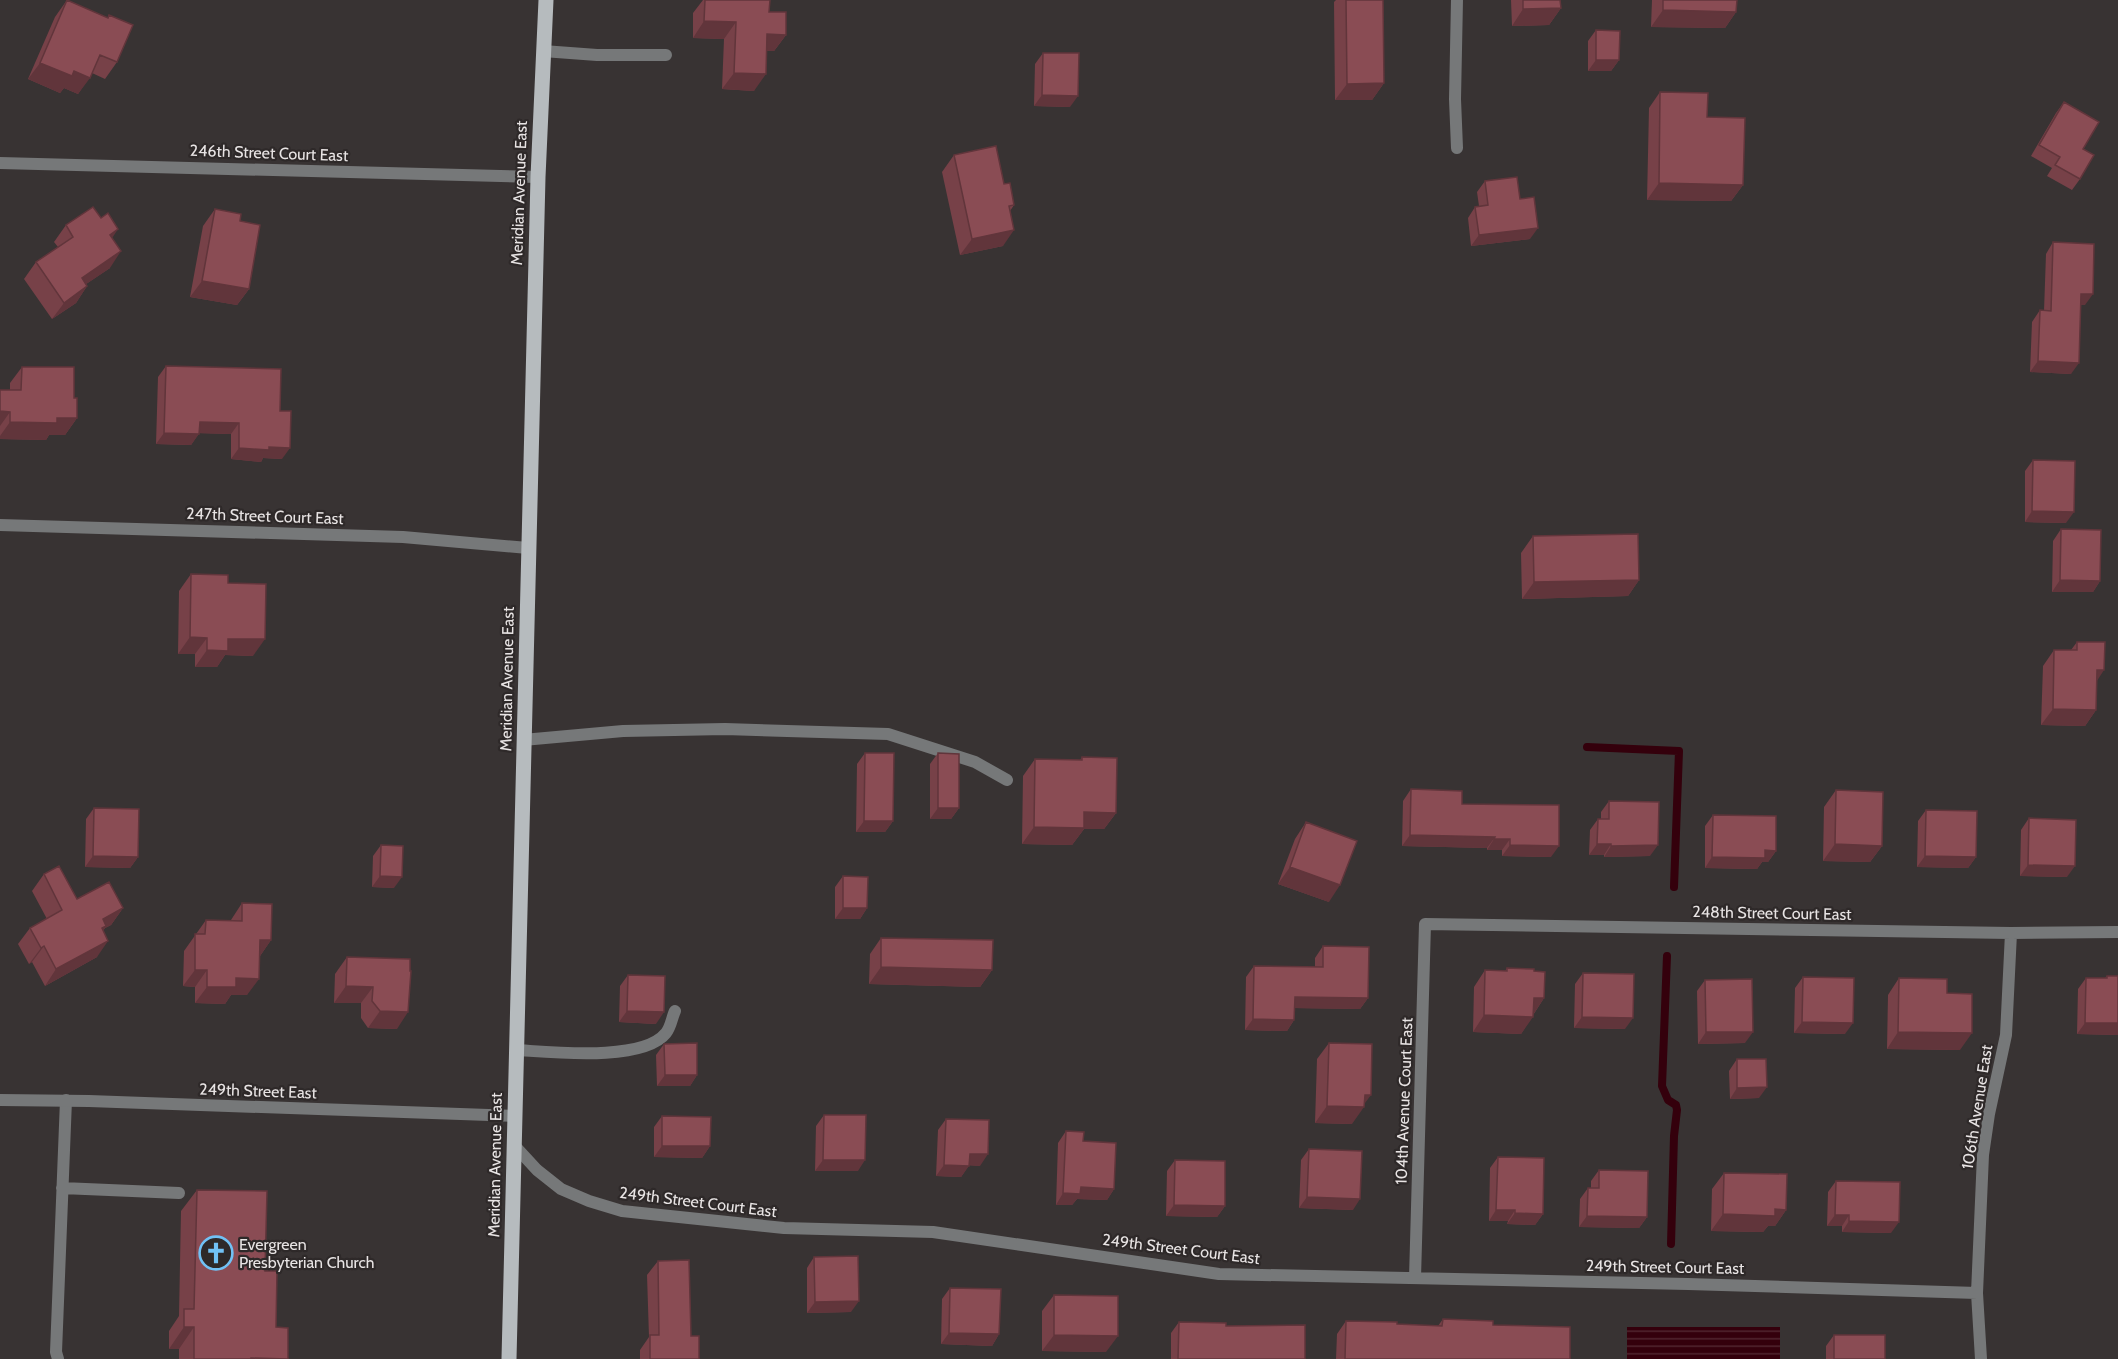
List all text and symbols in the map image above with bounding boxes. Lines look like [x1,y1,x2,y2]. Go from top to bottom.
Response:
street label: Meridian Avenue East [507,120,531,266]
street label: 246th Street Court East [189,141,349,165]
street label: 247th Street Court East [186,504,345,528]
street label: Meridian Avenue East [496,606,518,752]
street label: 248th Street Court East [1692,902,1852,924]
street label: 104th Avenue Court East [1392,1017,1416,1185]
street label: 106th Avenue East [1958,1043,1996,1171]
street label: 249th Street East [199,1079,318,1103]
street label: Meridian Avenue East [484,1092,506,1238]
street label: 249th Street Court East [618,1183,778,1221]
street label: 249th Street Court East [1101,1230,1261,1268]
church icon: Evergreen Presbyterian Church [198,1235,234,1271]
place label: Evergreen Presbyterian Church [239,1235,374,1272]
street label: 249th Street Court East [1586,1256,1745,1278]

